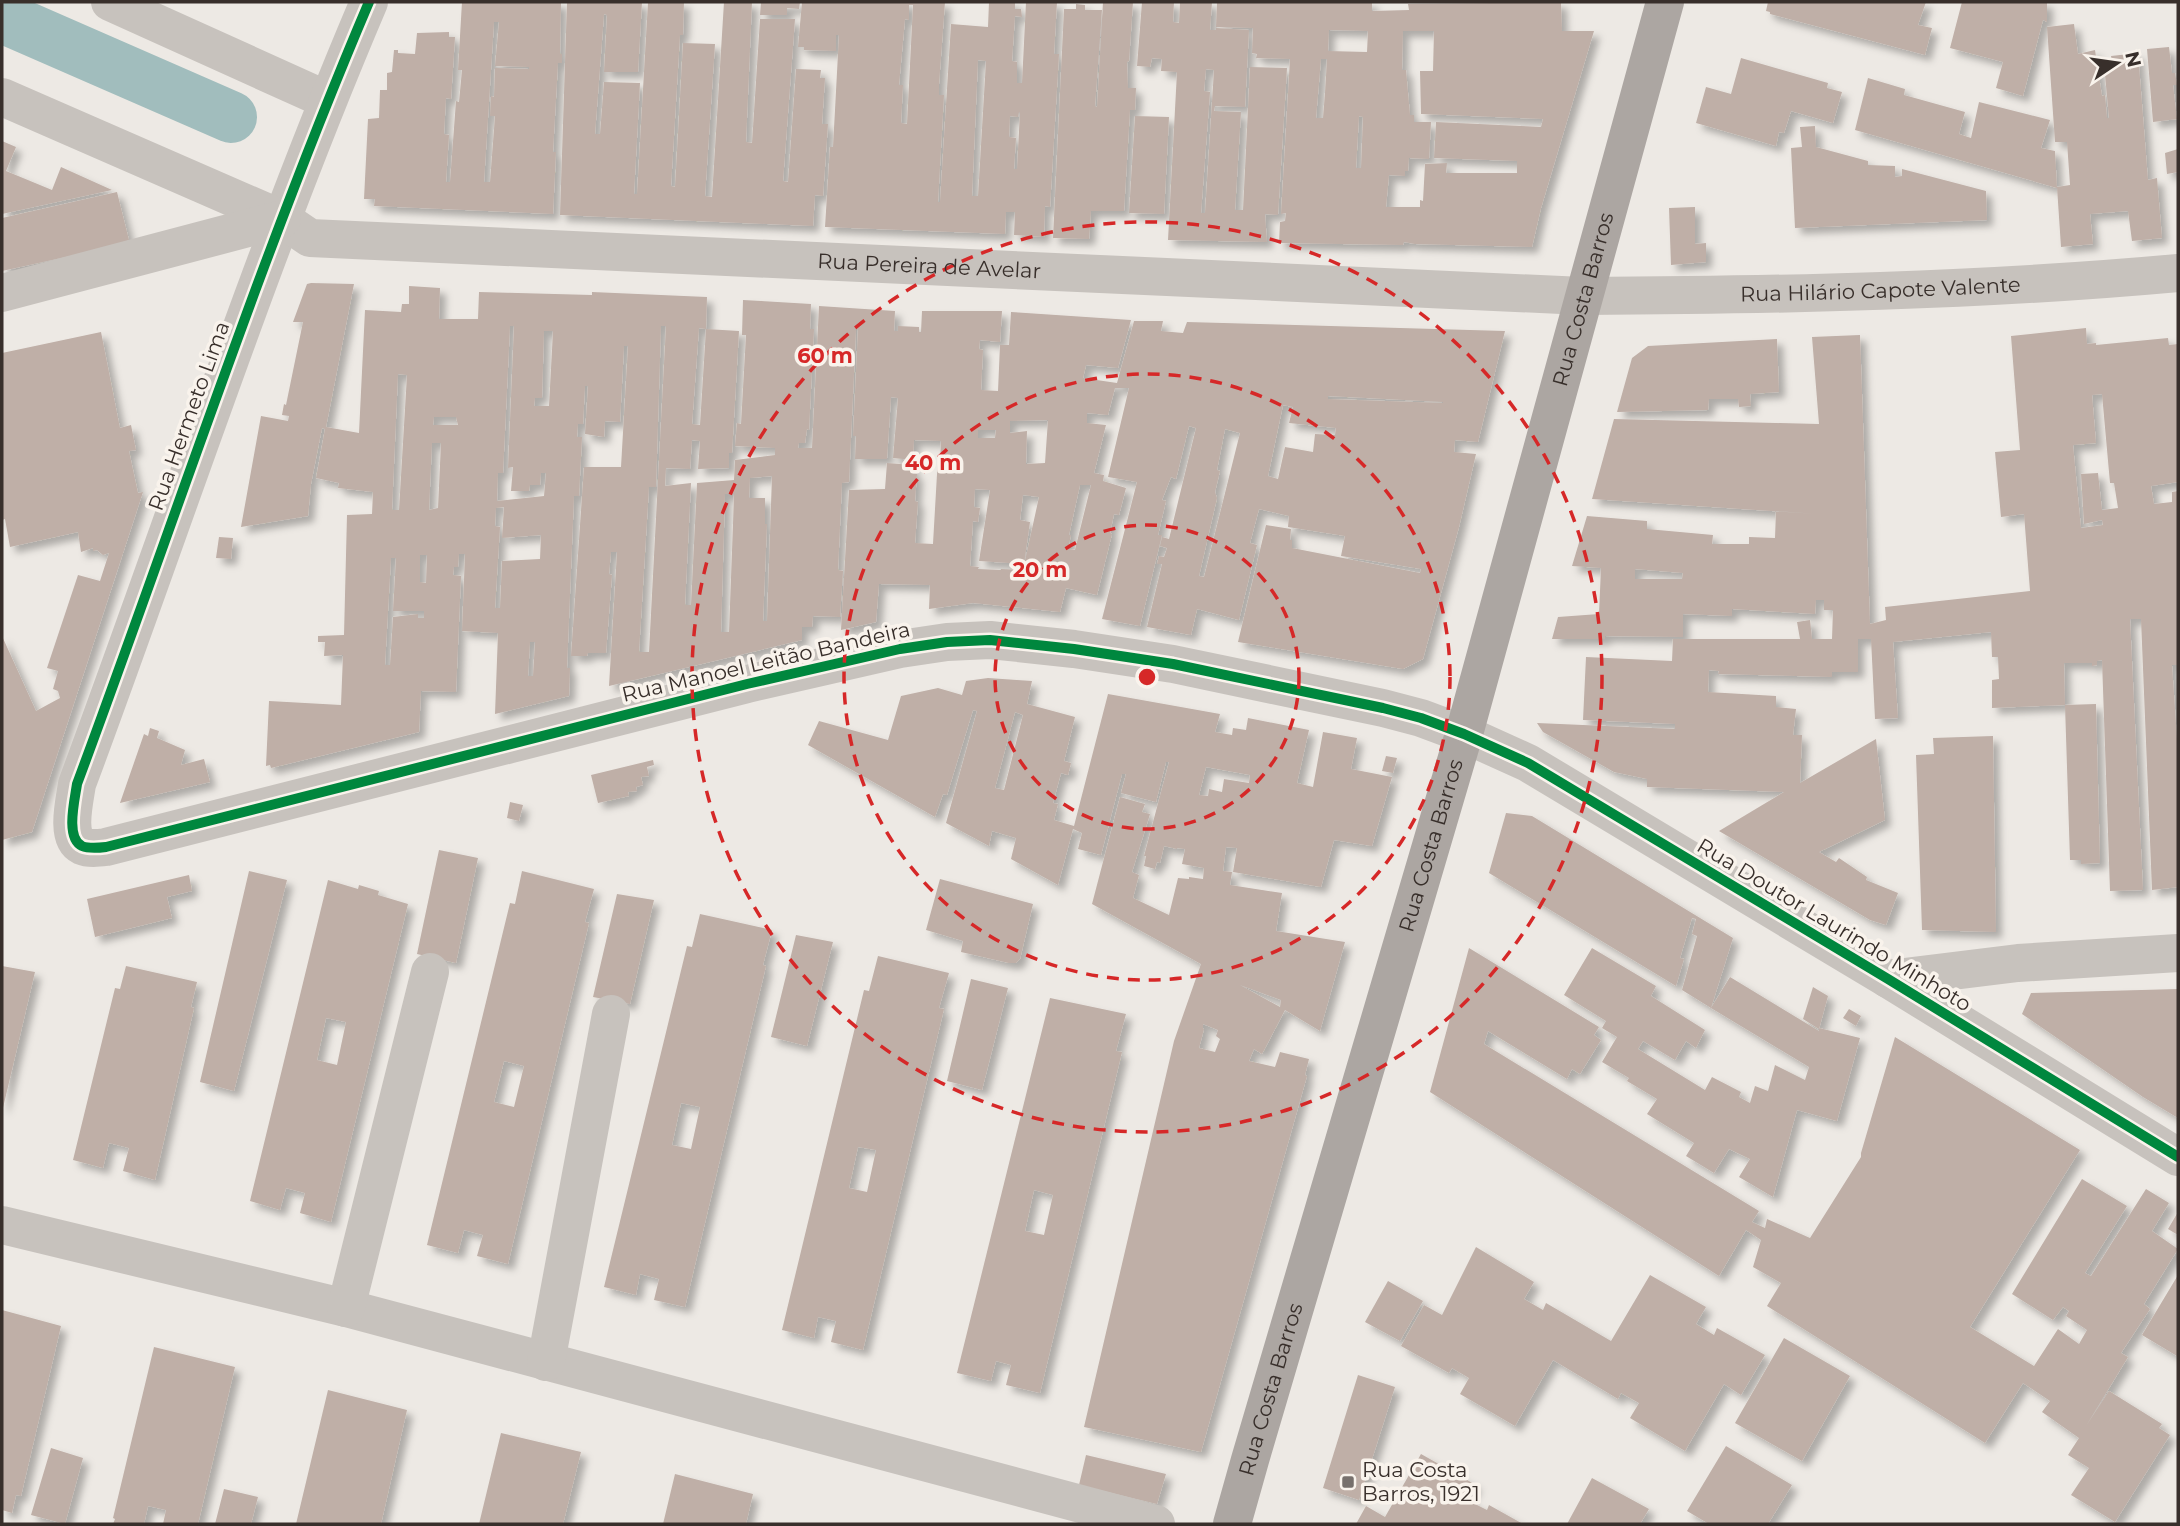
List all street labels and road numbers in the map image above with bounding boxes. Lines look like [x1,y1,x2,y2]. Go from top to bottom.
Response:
street label: Rua Costa Barros [1547,210,1619,389]
street label: Rua Pereira de Avelar [817,248,1042,283]
street label: Rua Hilário Capote Valente [1740,272,2021,306]
street label: Rua Hermeto Lima [143,318,234,514]
street label: Rua Manoel Leitão Bandeira [619,616,913,707]
street label: Rua Costa Barros [1393,756,1468,935]
street label: Rua Doutor Laurindo Minhoto [1693,833,1976,1017]
street label: Rua Costa Barros [1233,1300,1308,1479]

